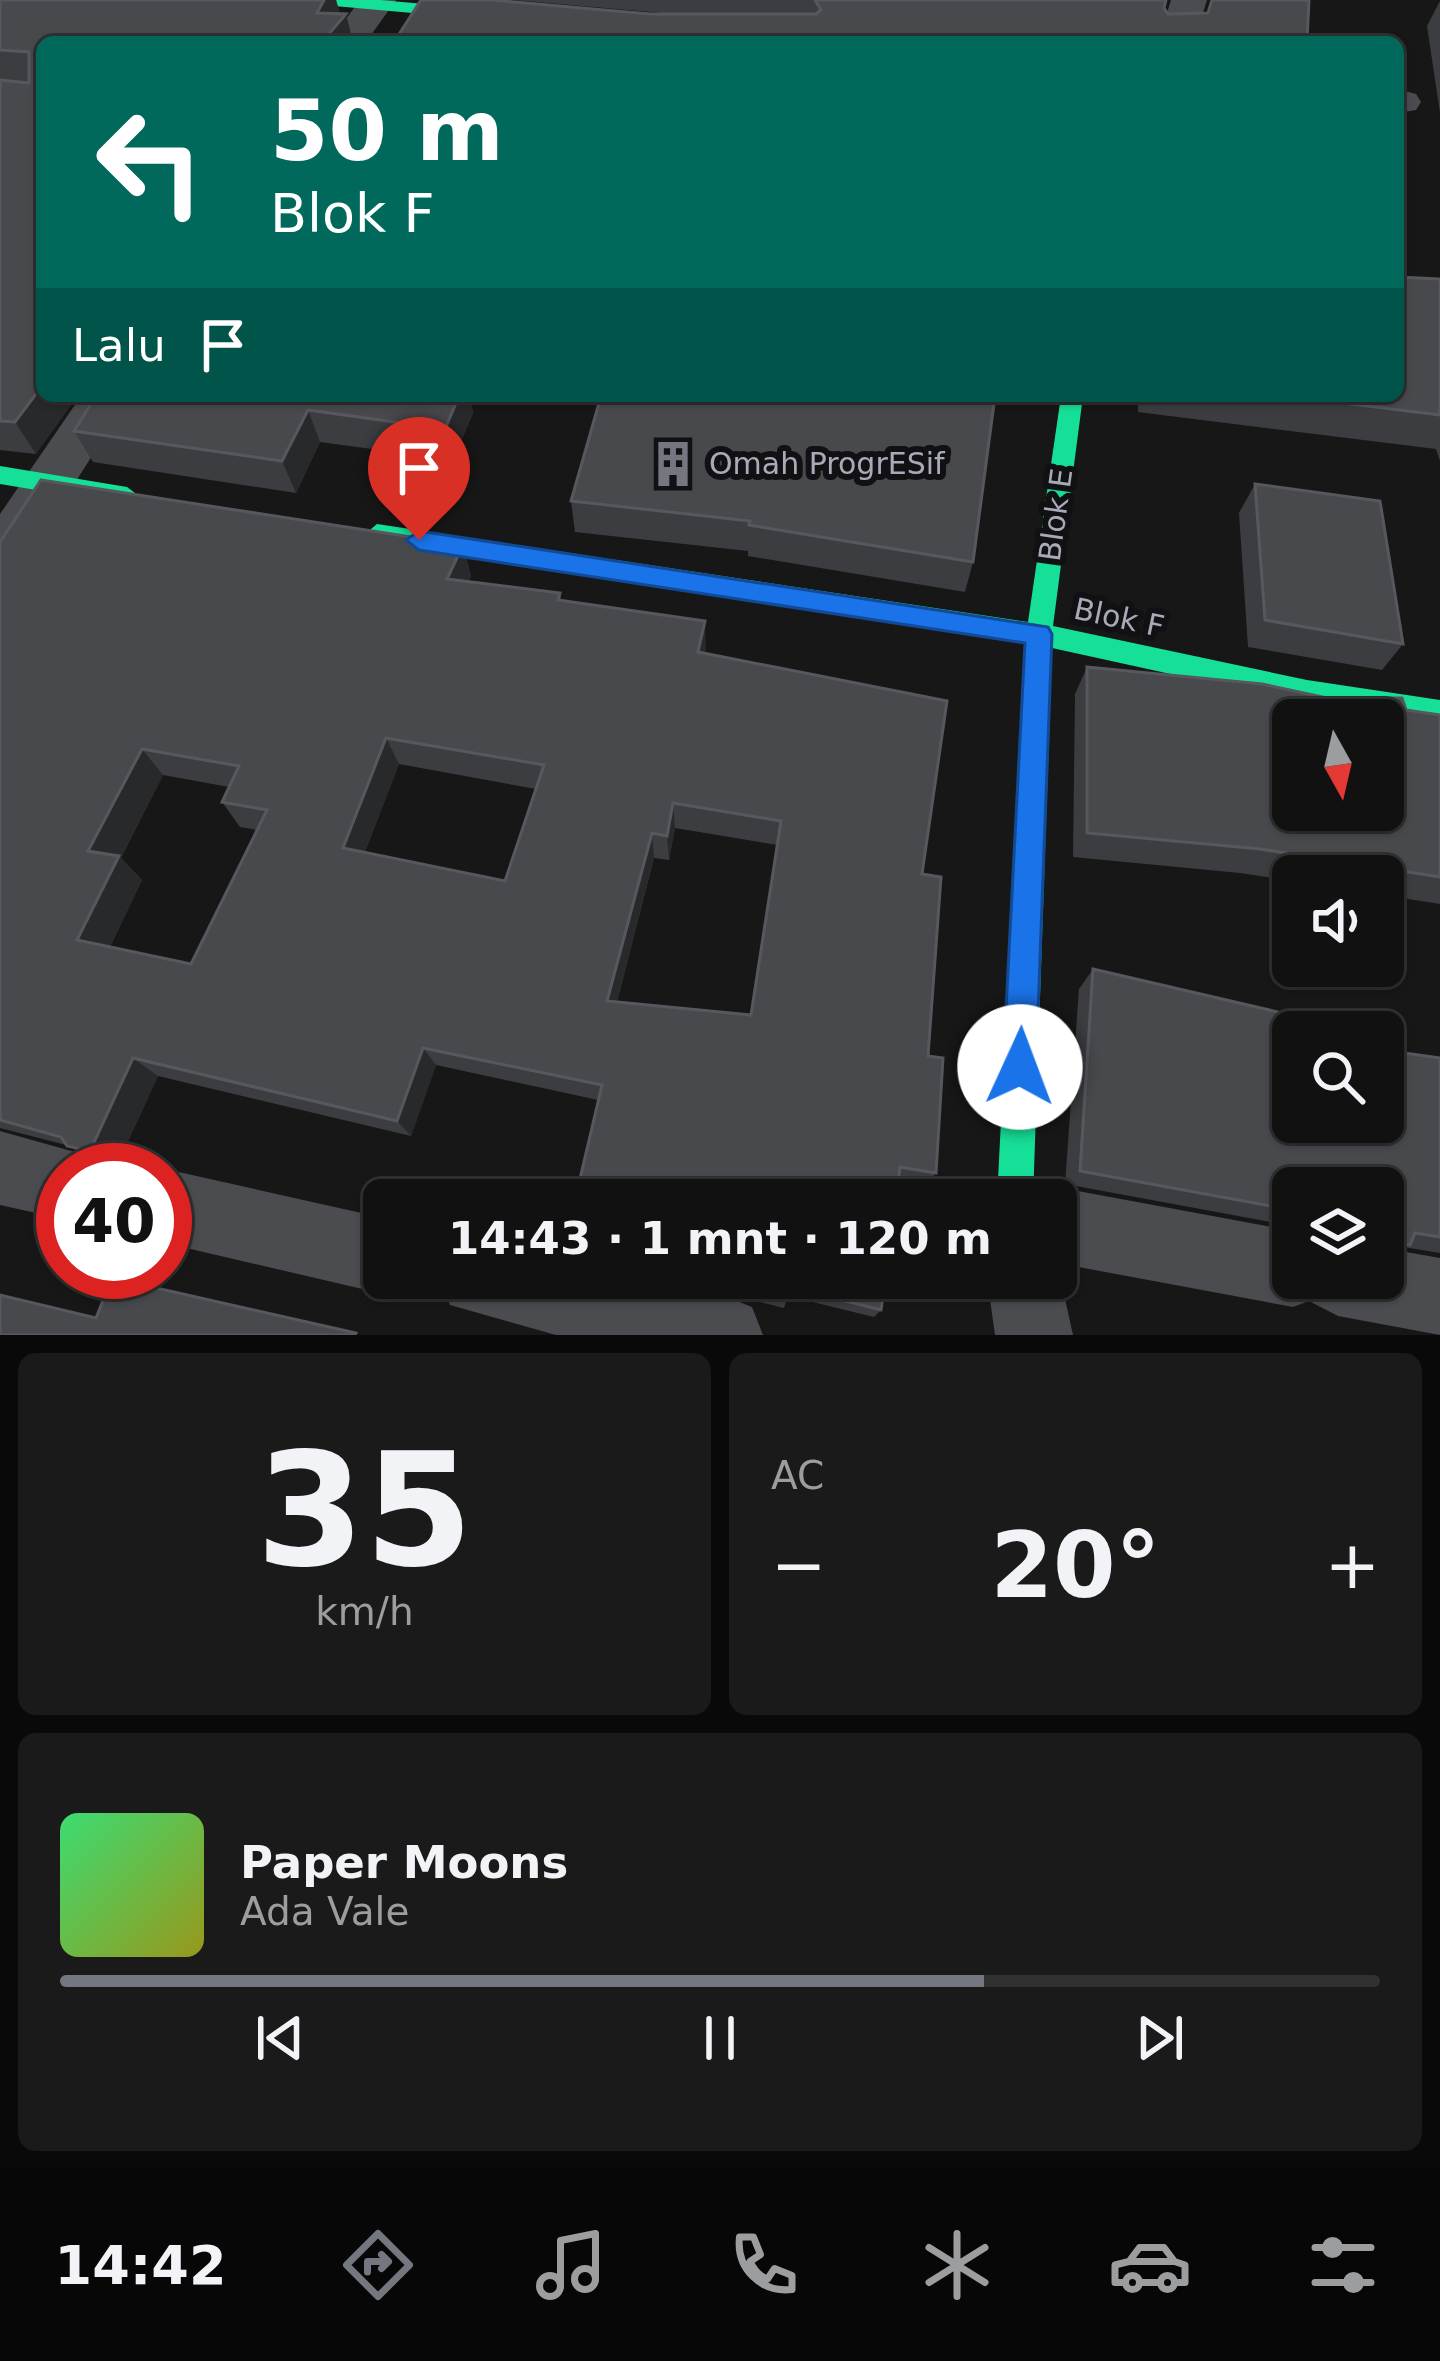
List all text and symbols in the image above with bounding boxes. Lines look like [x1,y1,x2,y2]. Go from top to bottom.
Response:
text: 50 m [270,82,504,180]
icon: left [72,84,228,240]
text: Blok F [270,182,435,245]
icon: arrive [190,312,256,378]
text: Lalu [72,319,166,372]
pin [368,417,470,540]
icon: arrive [386,435,452,501]
building icon: Omah ProgrESif [648,439,698,489]
place label: Omah ProgrESif [709,446,946,481]
street label: Blok E [1032,466,1079,563]
street label: Blok F [1071,591,1167,644]
north arrow [1272,699,1404,831]
map controls [1272,699,1404,1299]
button: sound [1272,855,1404,987]
position arrow [957,1004,1083,1130]
button: search [1272,1011,1404,1143]
speed limit sign: 40 [36,1143,192,1299]
button: layers [1272,1167,1404,1299]
text: 14:43 · 1 mnt · 120 m [448,1212,992,1265]
text: 35 [256,1420,473,1602]
text: AC [771,1453,824,1498]
text: 20° [990,1513,1161,1618]
text: − [771,1527,826,1604]
text: + [1325,1527,1380,1604]
text: km/h [315,1589,414,1634]
text: Paper Moons [240,1836,568,1889]
text: Ada Vale [240,1889,409,1934]
icon: previous [247,2005,313,2071]
icon: pause [687,2005,753,2071]
icon: next [1127,2005,1193,2071]
icon: directions [336,2223,420,2307]
icon: music [529,2223,613,2307]
icon: phone [722,2223,806,2307]
icon: climate [915,2223,999,2307]
icon: car [1108,2223,1192,2307]
icon: filters [1301,2223,1385,2307]
text: 14:42 [55,2234,226,2297]

